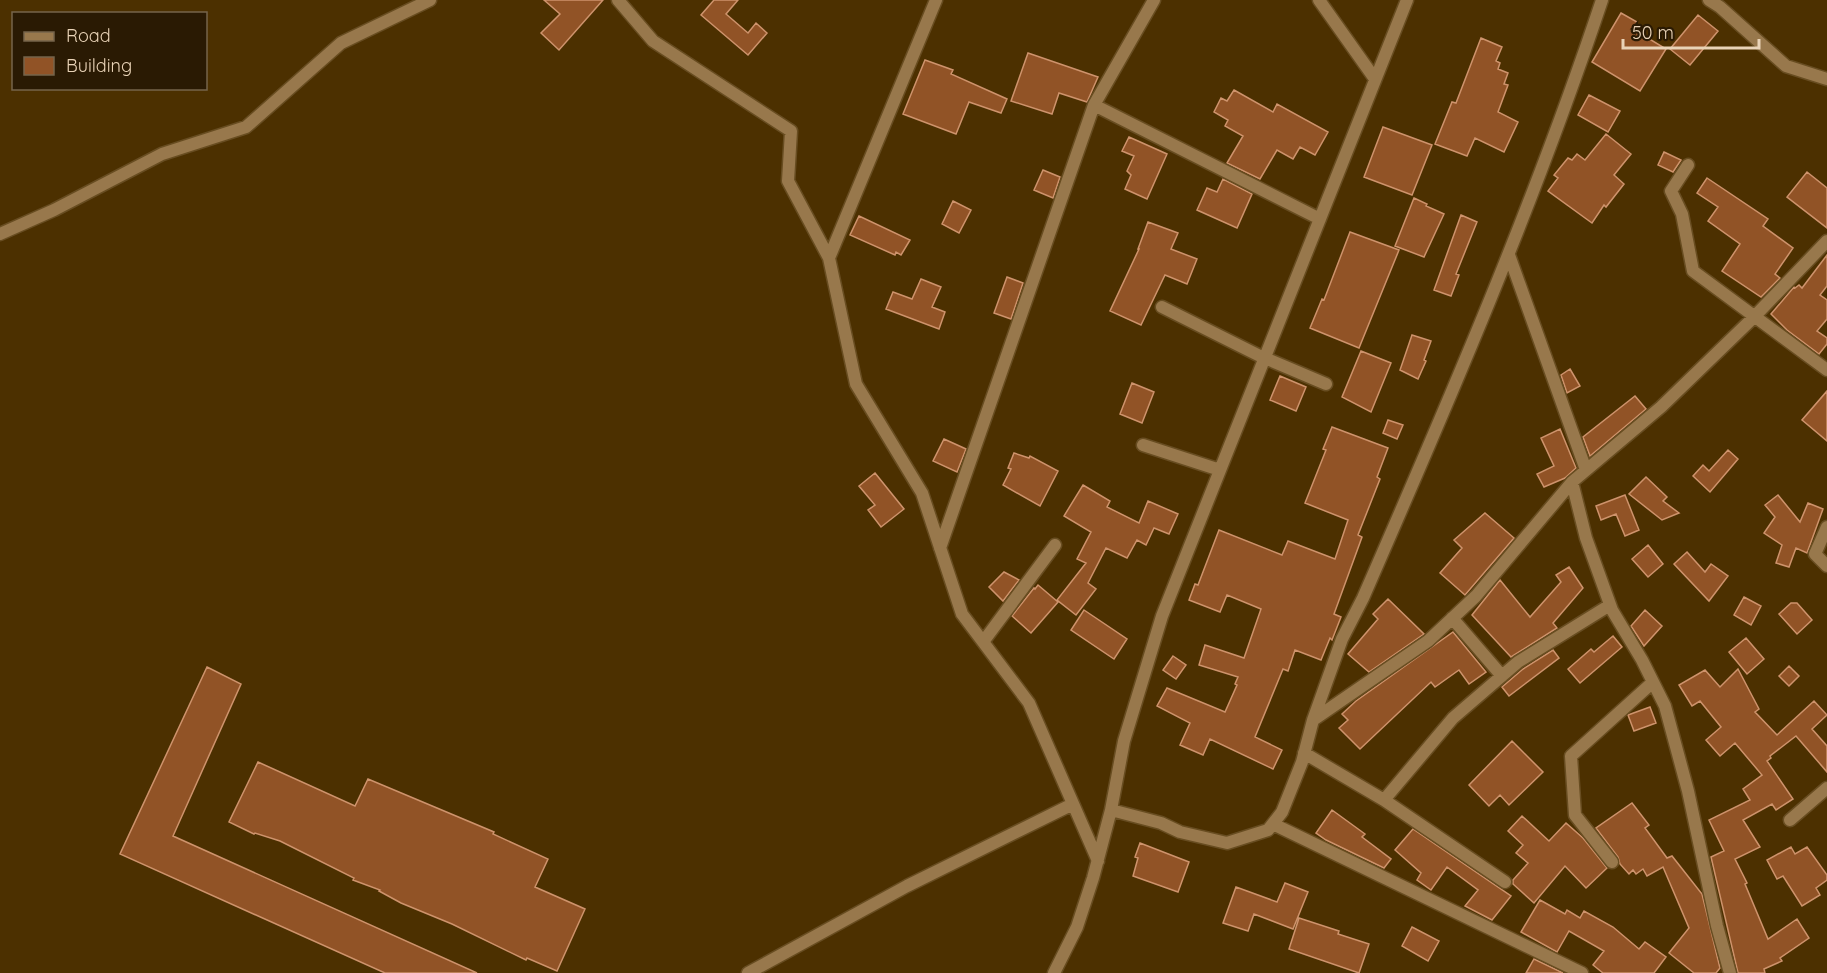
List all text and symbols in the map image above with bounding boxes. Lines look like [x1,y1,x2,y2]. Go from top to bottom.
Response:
legend [12,12,207,90]
scale bar [1623,12,1760,50]
text: 50 m [1632,21,1674,44]
text: Road [66,24,111,47]
text: Building [66,54,132,77]

